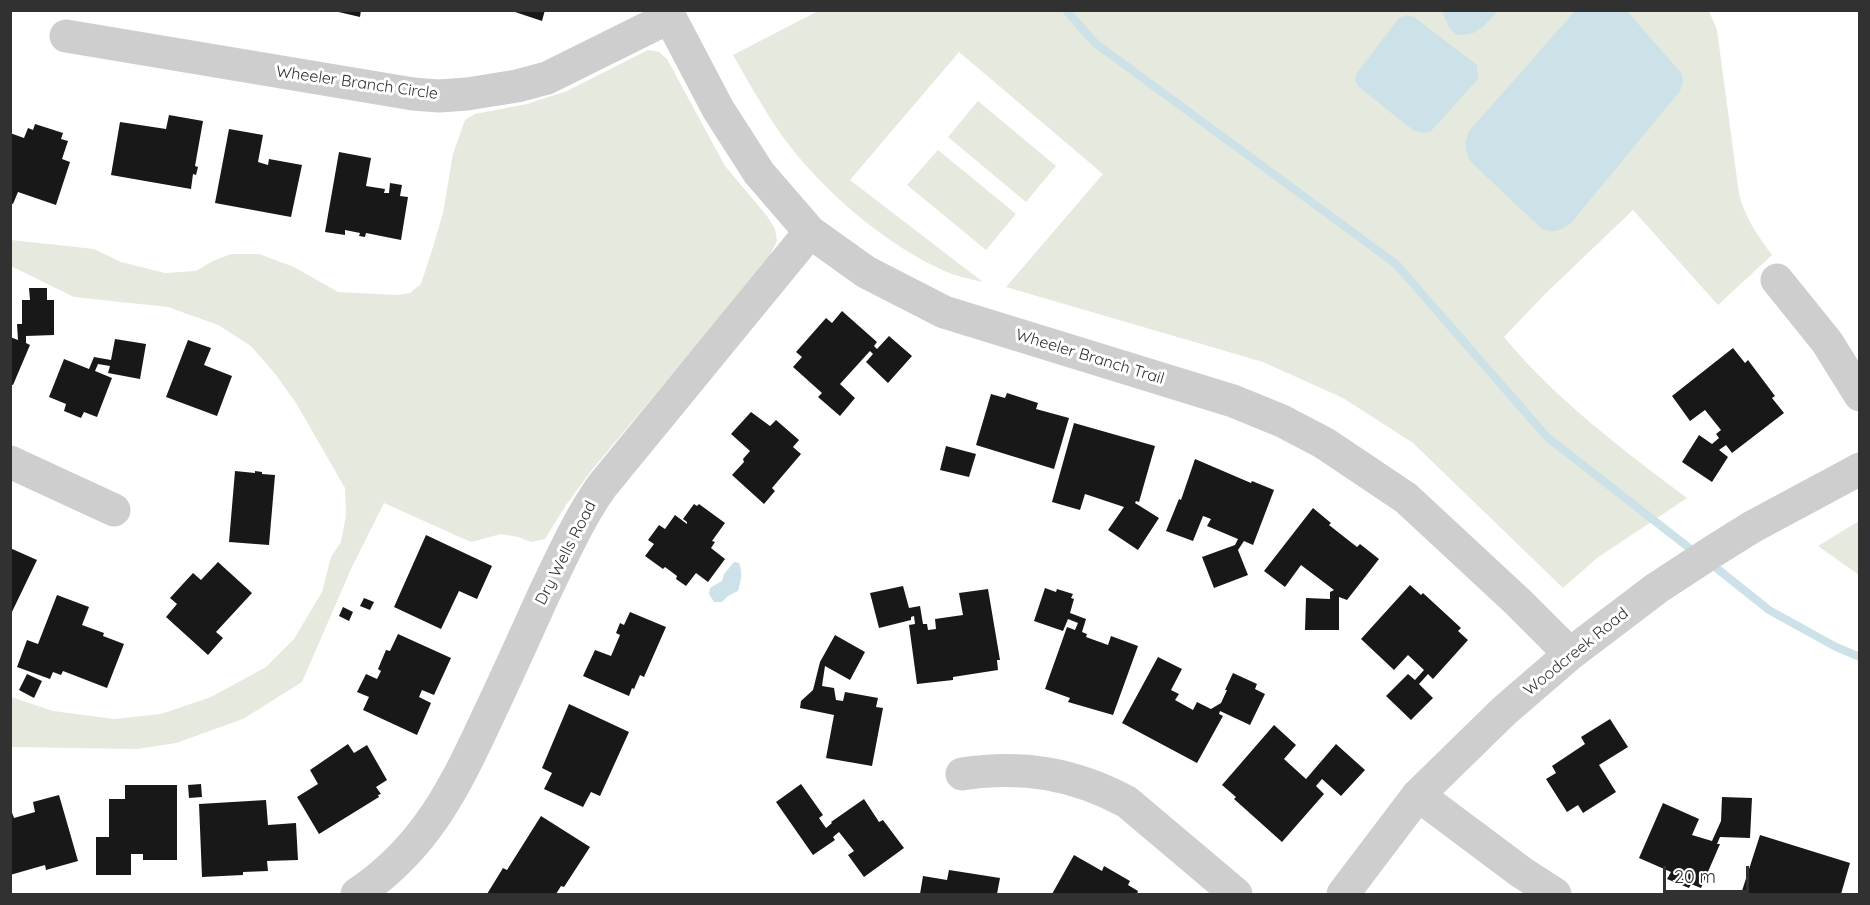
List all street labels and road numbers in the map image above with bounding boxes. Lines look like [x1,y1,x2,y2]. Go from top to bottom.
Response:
street label: Wheeler Branch Circle [275,62,439,104]
street label: Wheeler Branch Trail [1013,325,1167,389]
street label: Dry Wells Road [531,498,601,608]
street label: Woodcreek Road [1520,604,1632,700]

